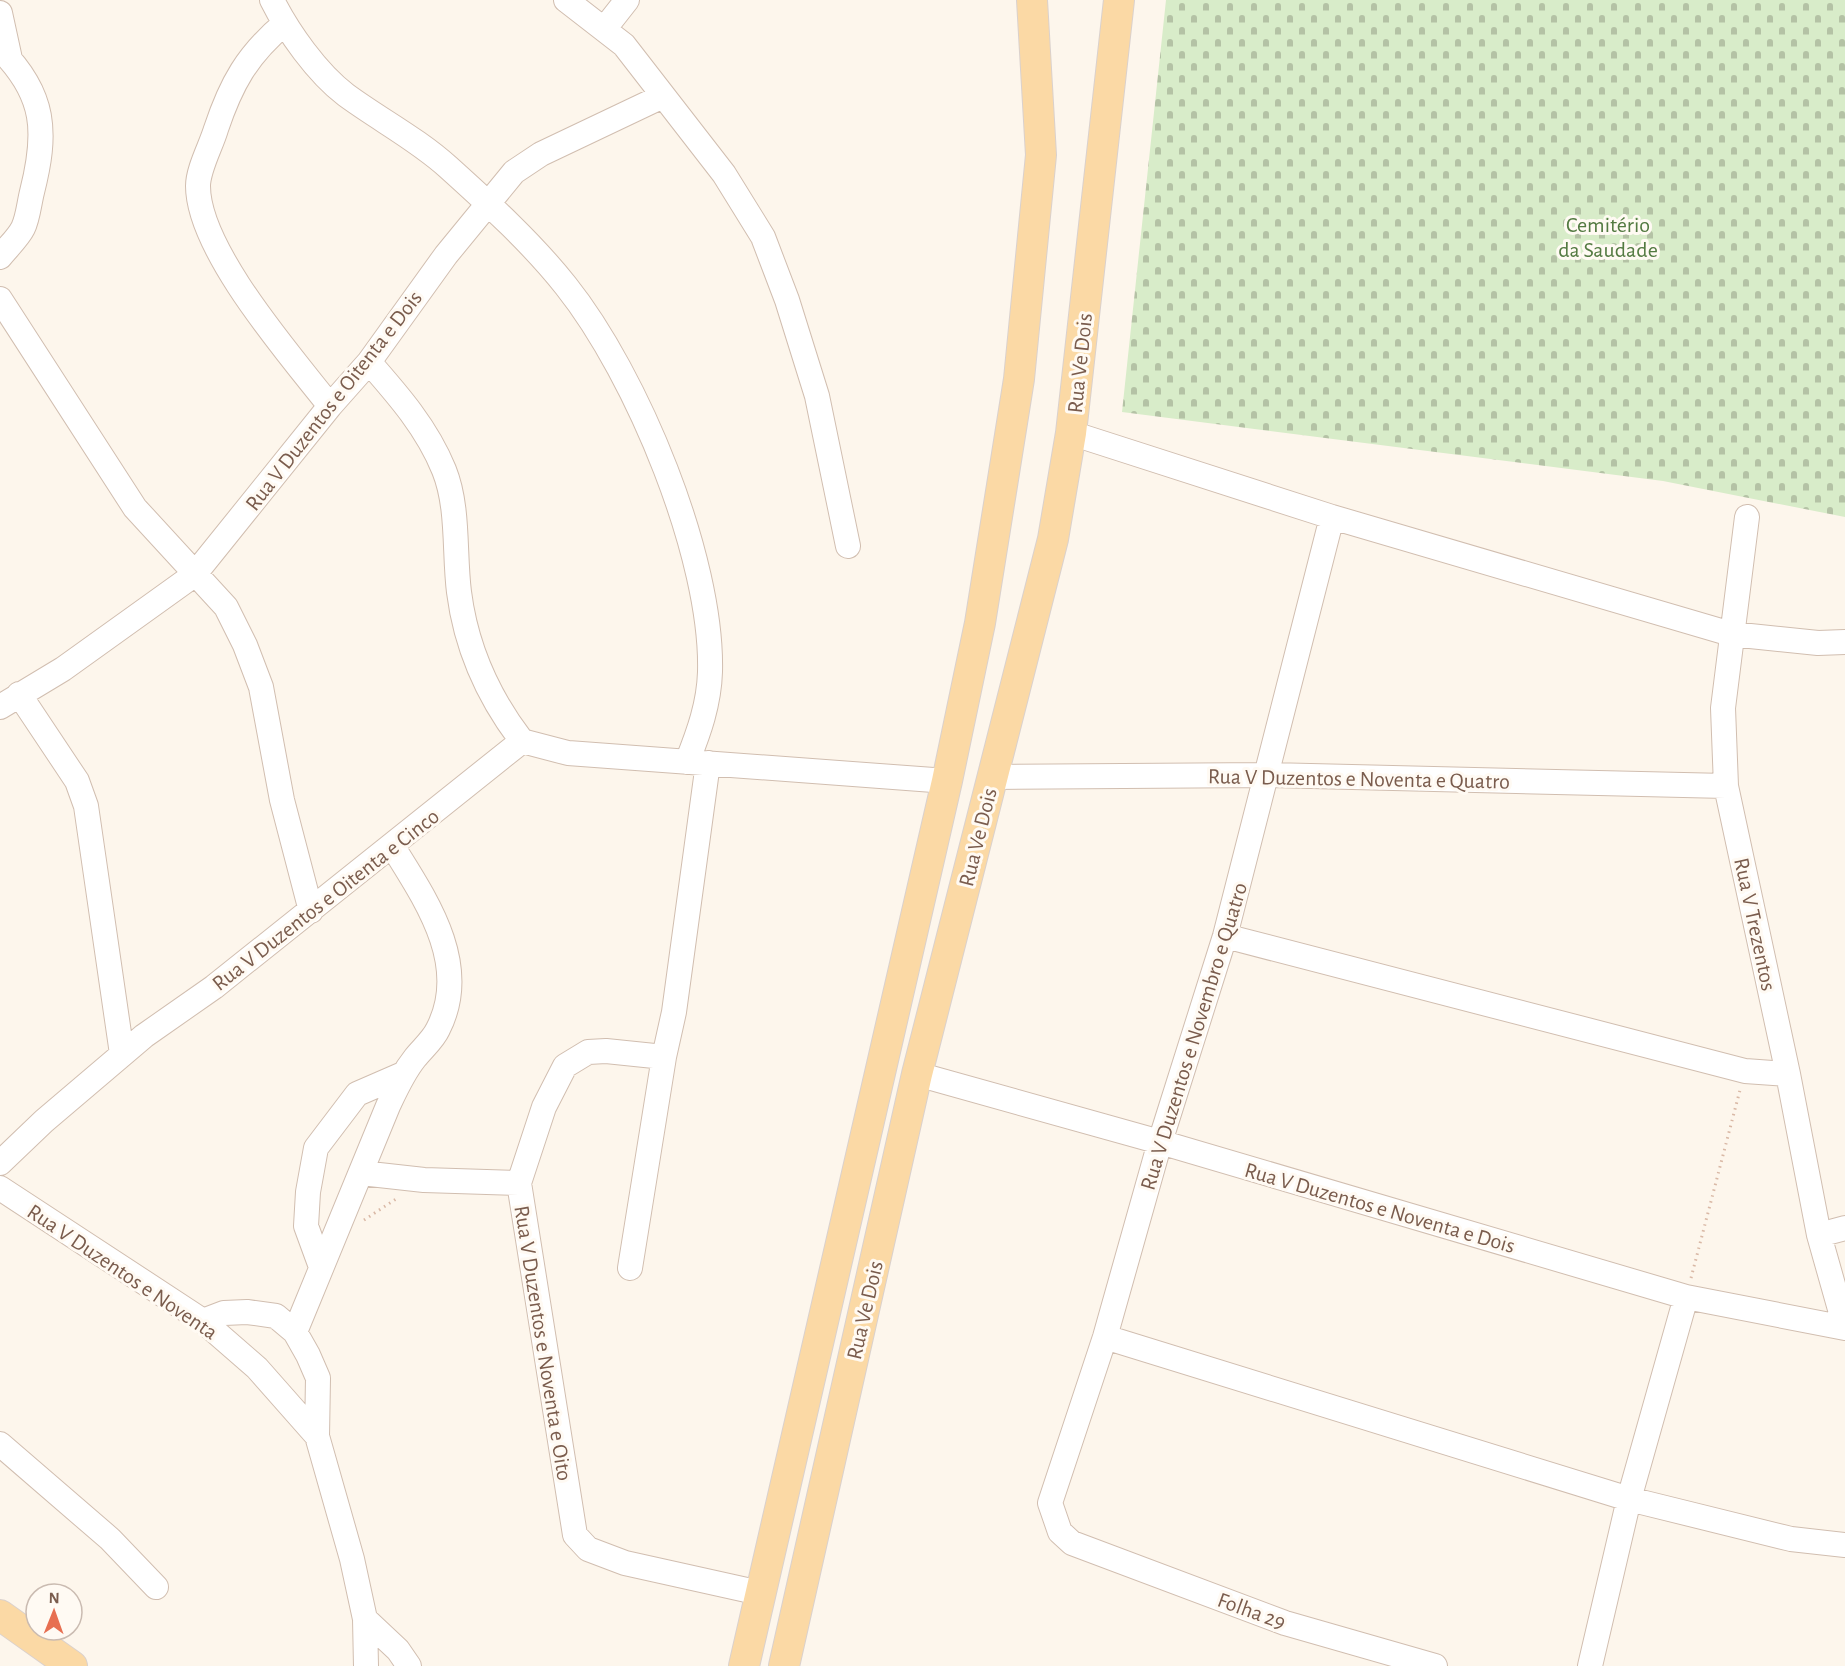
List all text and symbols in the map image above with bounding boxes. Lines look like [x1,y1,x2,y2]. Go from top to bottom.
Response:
park label: Cemitério da Saudade [1558,214,1658,261]
street label: Rua V Duzentos e Oitenta e Dois [241,287,426,515]
street label: Rua Ve Dois [1064,312,1096,414]
street label: Rua V Duzentos e Noventa e Quatro [1208,765,1510,793]
street label: Rua Ve Dois [955,786,1001,889]
street label: Rua V Duzentos e Oitenta e Cinco [208,805,443,995]
street label: Rua V Trezentos [1730,856,1780,993]
street label: Rua V Duzentos e Novembro e Quatro [1137,880,1251,1193]
street label: Rua V Duzentos e Noventa e Dois [1242,1159,1517,1257]
street label: Rua V Duzentos e Noventa [23,1200,222,1344]
street label: Rua V Duzentos e Noventa e Oito [510,1204,576,1482]
street label: Rua Ve Dois [843,1259,887,1362]
north arrow [24,1582,84,1642]
street label: Folha 29 [1215,1589,1289,1633]
text: N [49,1590,60,1606]

